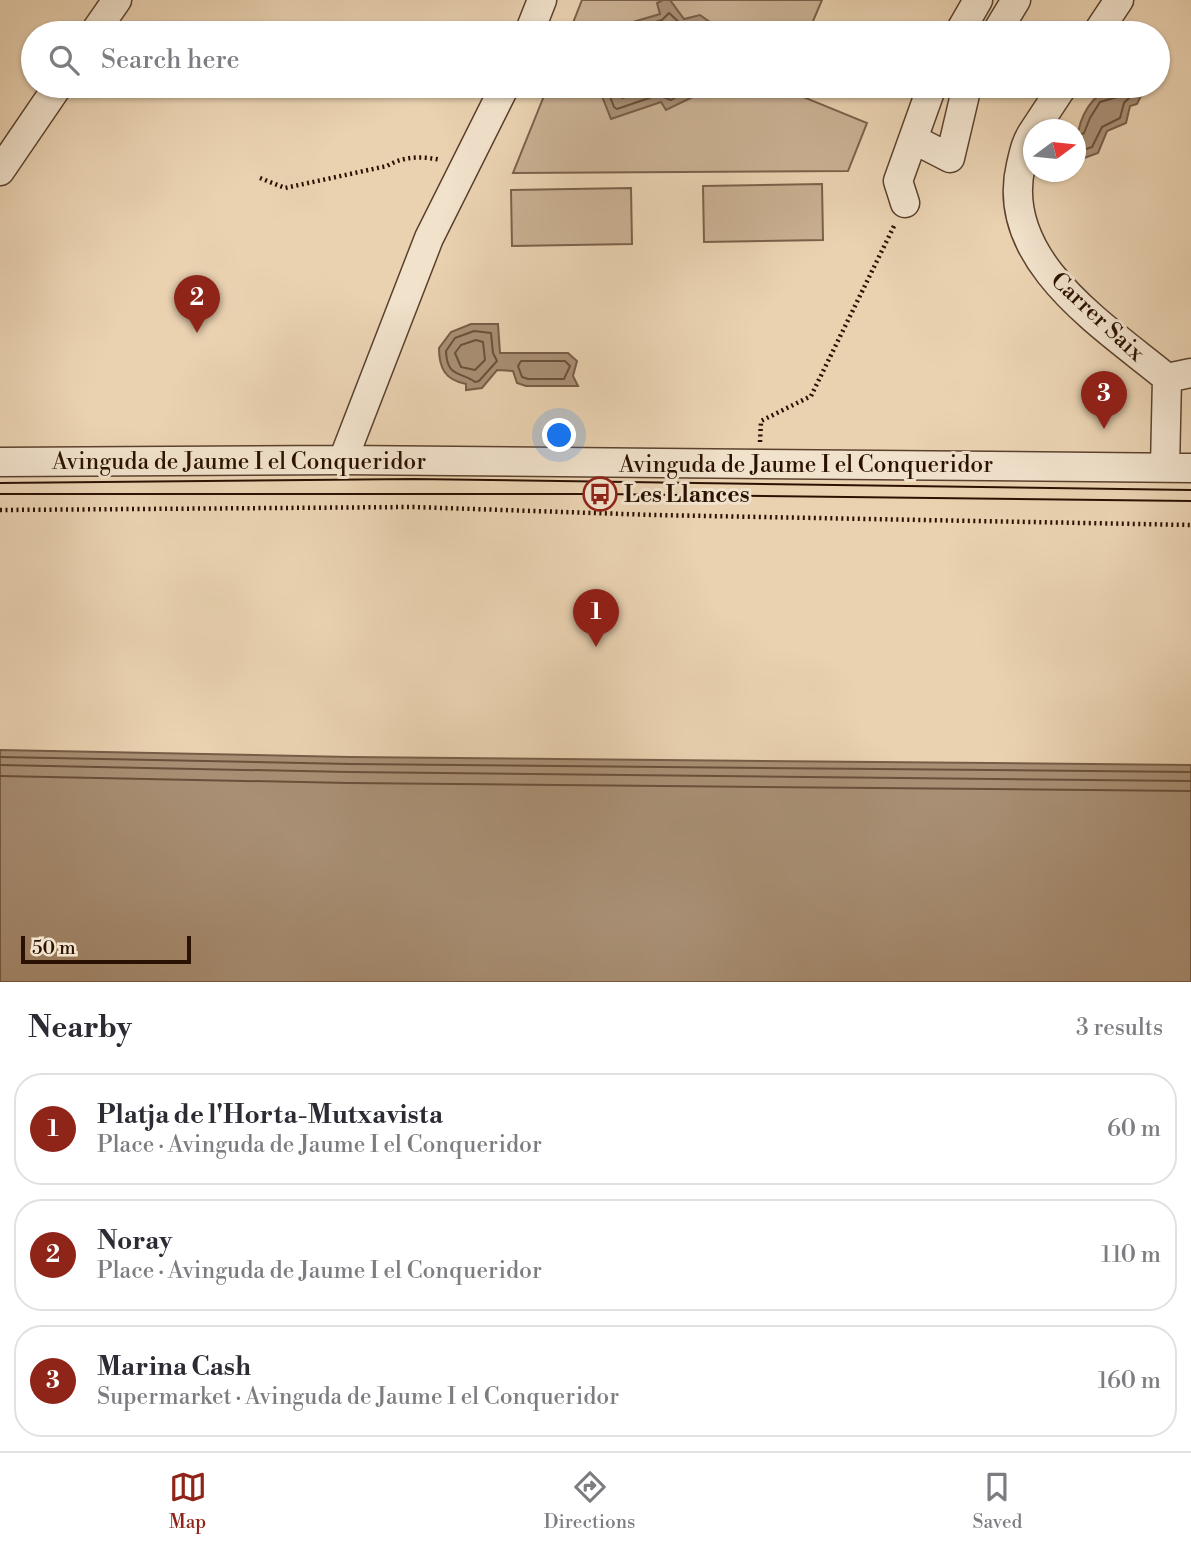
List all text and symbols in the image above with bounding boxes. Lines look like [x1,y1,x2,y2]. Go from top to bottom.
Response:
search box [21,21,1170,98]
icon: search [45,41,83,79]
text: Search here [101,44,240,76]
north arrow [1023,119,1086,182]
street label: Carrer Saix [1045,266,1150,367]
pin: 2 [174,275,220,333]
pin: 3 [1081,371,1127,429]
your location [542,418,576,452]
street label: Avinguda de Jaume I el Conqueridor [51,448,426,476]
street label: Avinguda de Jaume I el Conqueridor [618,451,993,479]
bus stop icon: Les Llances [581,475,619,513]
place label: Les Llances [624,481,750,509]
pin: 1 [573,589,619,647]
scale bar [21,933,191,965]
text: 50 m [32,936,76,960]
text: Nearby [28,1009,132,1047]
text: 3 results [1076,1014,1163,1042]
text: Platja de l'Horta-Mutxavista [97,1099,443,1131]
text: 1 [47,1115,59,1143]
text: 60 m [1107,1115,1161,1143]
text: Place · Avinguda de Jaume I el Conqueridor [97,1131,542,1159]
text: Noray [97,1225,172,1257]
text: 2 [46,1241,60,1269]
text: 110 m [1101,1241,1161,1269]
text: Place · Avinguda de Jaume I el Conqueridor [97,1257,542,1285]
text: Marina Cash [97,1351,251,1383]
text: 3 [46,1367,60,1395]
text: 160 m [1098,1367,1161,1395]
text: Supermarket · Avinguda de Jaume I el Conqueridor [97,1383,619,1411]
tab: Map [169,1468,207,1534]
tab: Directions [544,1468,635,1534]
tab: Saved [973,1468,1022,1534]

